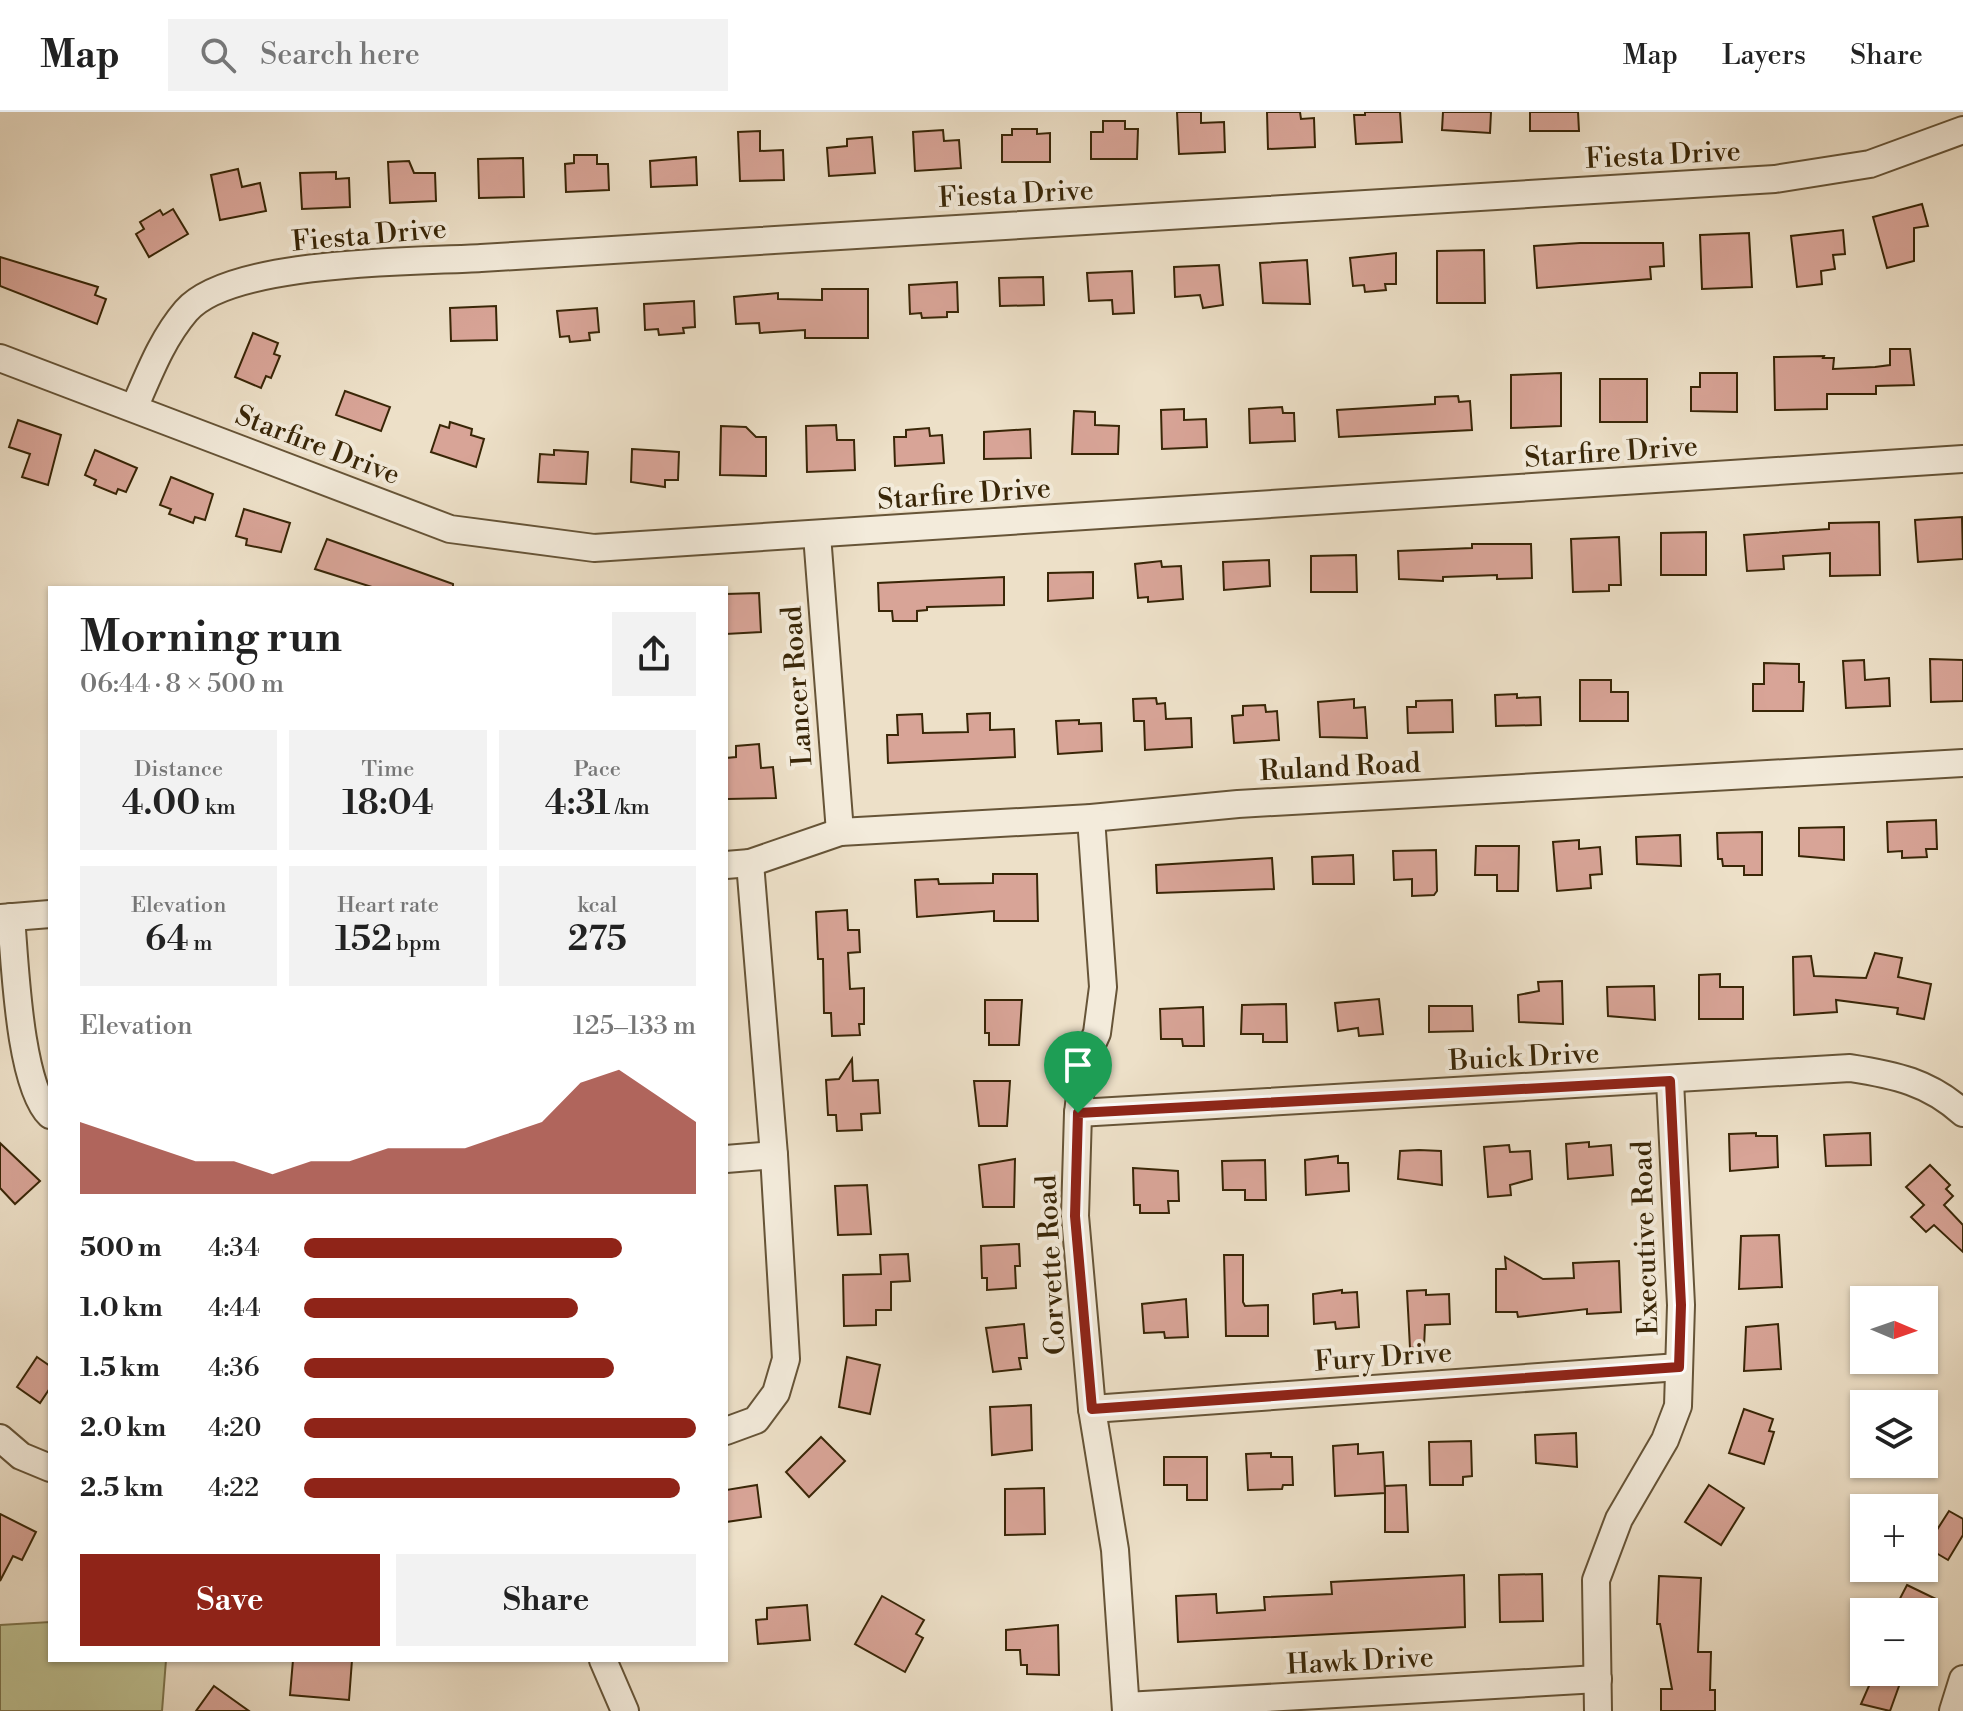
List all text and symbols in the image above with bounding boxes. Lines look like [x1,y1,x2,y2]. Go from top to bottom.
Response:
search box [168,19,728,91]
text: Map [40,32,120,79]
icon: search [196,33,240,77]
text: Search here [260,36,420,74]
text: Map [1623,38,1678,73]
text: Layers [1722,38,1806,73]
text: Share [1850,38,1923,73]
street label: Fiesta Drive [1584,134,1742,177]
street label: Fiesta Drive [937,173,1095,216]
street label: Fiesta Drive [290,211,448,260]
street label: Starfire Drive [230,398,405,493]
street label: Starfire Drive [1523,429,1699,476]
street label: Starfire Drive [876,471,1052,518]
street label: Lancer Road [774,605,821,767]
text: Morning run [80,610,342,665]
button: share [612,612,696,696]
text: 06:44 · 8 × 500 m [80,668,284,700]
street label: Ruland Road [1259,746,1422,789]
text: Distance [134,756,223,783]
text: Time [362,756,414,783]
text: Pace [574,756,621,783]
text: 4.00 [122,783,200,825]
text: 18:04 [342,783,434,825]
text: 4:31 [545,783,610,825]
text: km [200,794,236,821]
text: /km [610,794,650,821]
text: Elevation [131,892,226,919]
text: Heart rate [337,892,439,919]
text: kcal [577,892,617,919]
text: 64 [145,919,189,961]
text: 152 [335,919,392,961]
text: 275 [568,919,627,961]
text: m [189,930,212,957]
text: bpm [392,930,441,957]
text: Elevation [80,1010,193,1042]
text: 125–133 m [573,1010,696,1042]
pin [1044,1031,1112,1113]
street label: Buick Drive [1447,1036,1600,1079]
icon: arrive [1056,1043,1100,1087]
street label: Executive Road [1625,1140,1666,1336]
street label: Corvette Road [1029,1174,1074,1356]
text: 500 m [80,1232,162,1264]
text: 4:34 [208,1232,260,1264]
north arrow [1850,1286,1938,1374]
map controls [1850,1286,1938,1686]
text: 1.0 km [80,1292,163,1324]
text: 4:44 [208,1292,261,1324]
street label: Fury Drive [1313,1335,1453,1380]
text: 1.5 km [80,1352,160,1384]
text: 4:36 [208,1352,259,1384]
button: layers [1850,1390,1938,1478]
text: 2.0 km [80,1412,166,1444]
text: 4:20 [208,1412,261,1444]
text: 2.5 km [80,1472,163,1504]
text: 4:22 [208,1472,259,1504]
button: + [1850,1494,1938,1582]
button: Save [80,1554,380,1646]
button: Share [396,1554,696,1646]
button: − [1850,1598,1938,1686]
street label: Hawk Drive [1286,1640,1435,1683]

